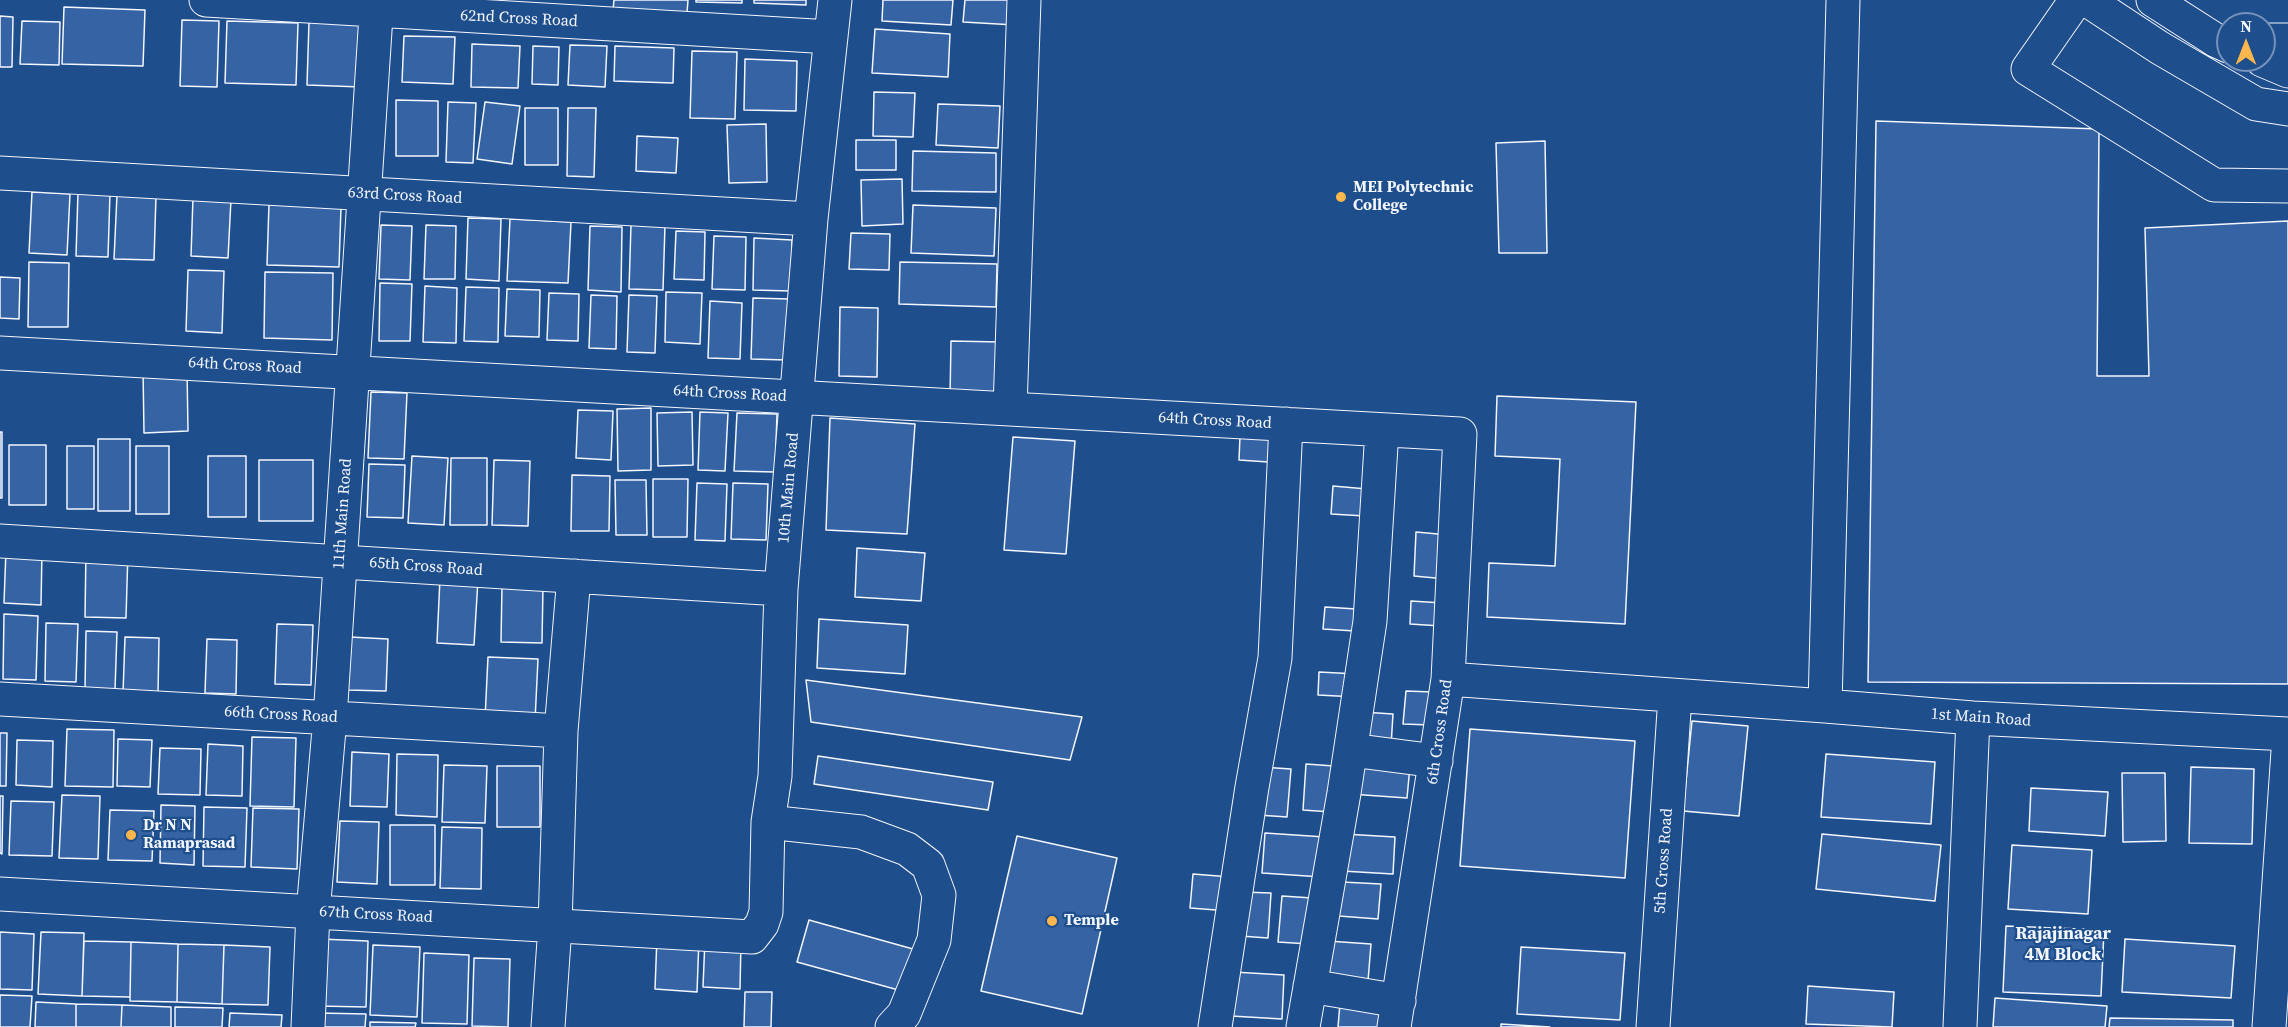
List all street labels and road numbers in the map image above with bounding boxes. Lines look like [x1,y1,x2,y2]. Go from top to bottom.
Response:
street label: 62nd Cross Road [460,6,578,32]
street label: 63rd Cross Road [347,183,463,209]
street label: 64th Cross Road [188,353,302,379]
street label: 64th Cross Road [673,381,787,407]
street label: 64th Cross Road [1158,408,1272,434]
street label: 10th Main Road [775,432,803,544]
street label: 11th Main Road [330,458,356,570]
street label: 65th Cross Road [369,553,483,581]
street label: 6th Cross Road [1423,678,1457,786]
street label: 66th Cross Road [224,702,338,728]
street label: 1st Main Road [1930,705,2032,731]
street label: 5th Cross Road [1651,808,1677,914]
street label: 67th Cross Road [319,902,433,928]

